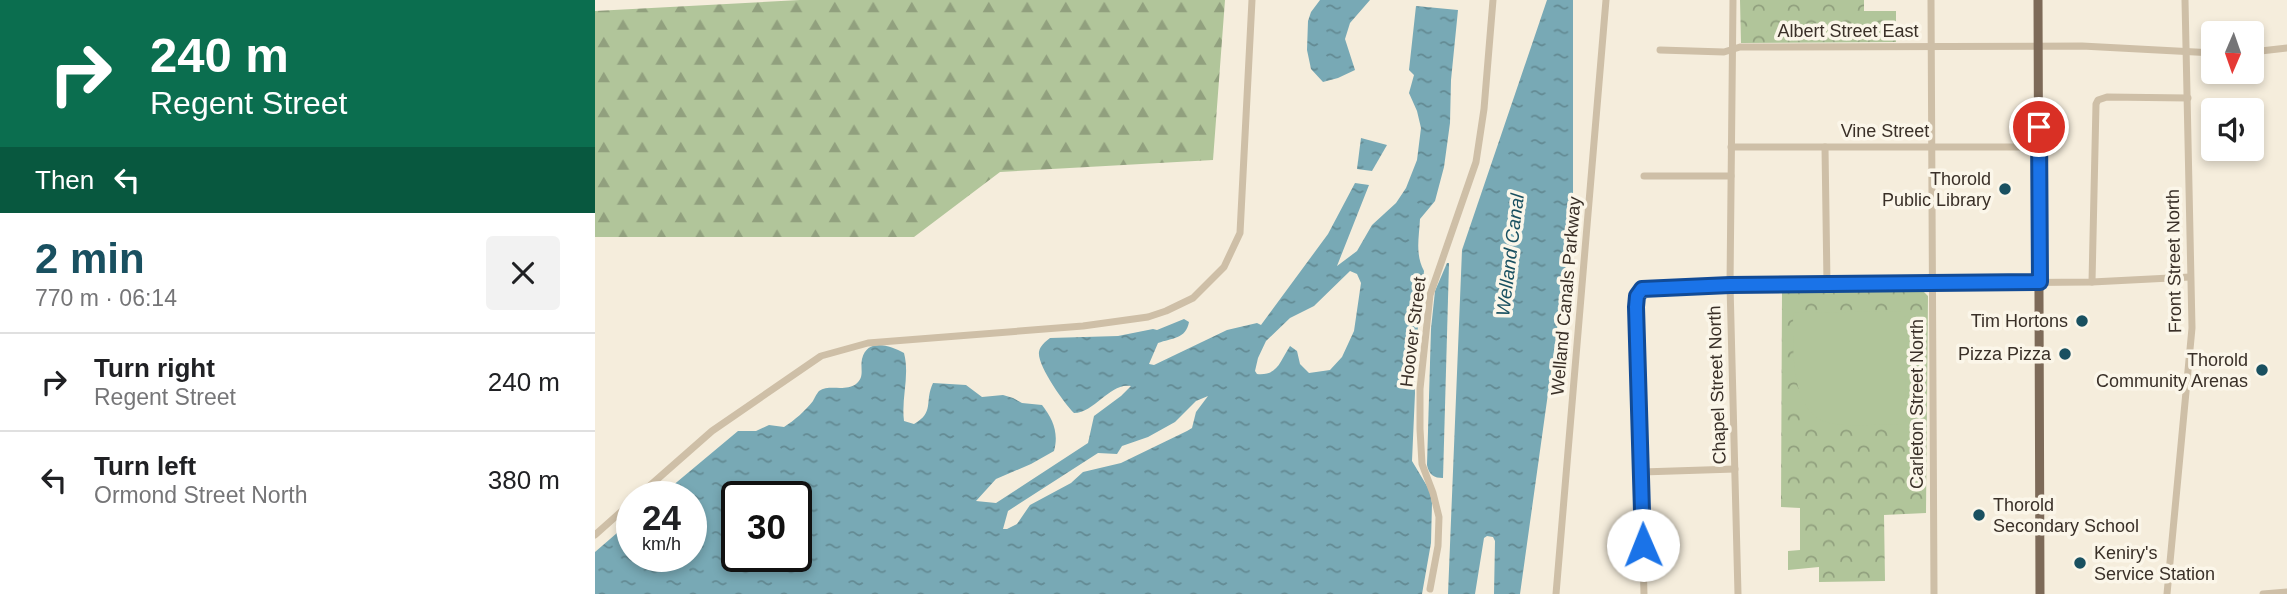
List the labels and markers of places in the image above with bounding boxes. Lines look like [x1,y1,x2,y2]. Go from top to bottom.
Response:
pin [2009,97,2069,157]
place label: Thorold Public Library [1882,169,1991,210]
marker: Thorold Public Library [1997,181,2013,197]
place label: Tim Hortons [1971,311,2068,331]
marker: Tim Hortons [2074,313,2090,329]
place label: Pizza Pizza [1958,344,2052,364]
marker: Pizza Pizza [2057,346,2073,362]
place label: Thorold Community Arenas [2096,350,2248,391]
marker: Thorold Community Arenas [2254,362,2270,378]
place label: Thorold Secondary School [1993,495,2139,536]
marker: Thorold Secondary School [1971,507,1987,523]
place label: Keniry's Service Station [2094,543,2215,584]
marker: Keniry's Service Station [2072,555,2088,571]

